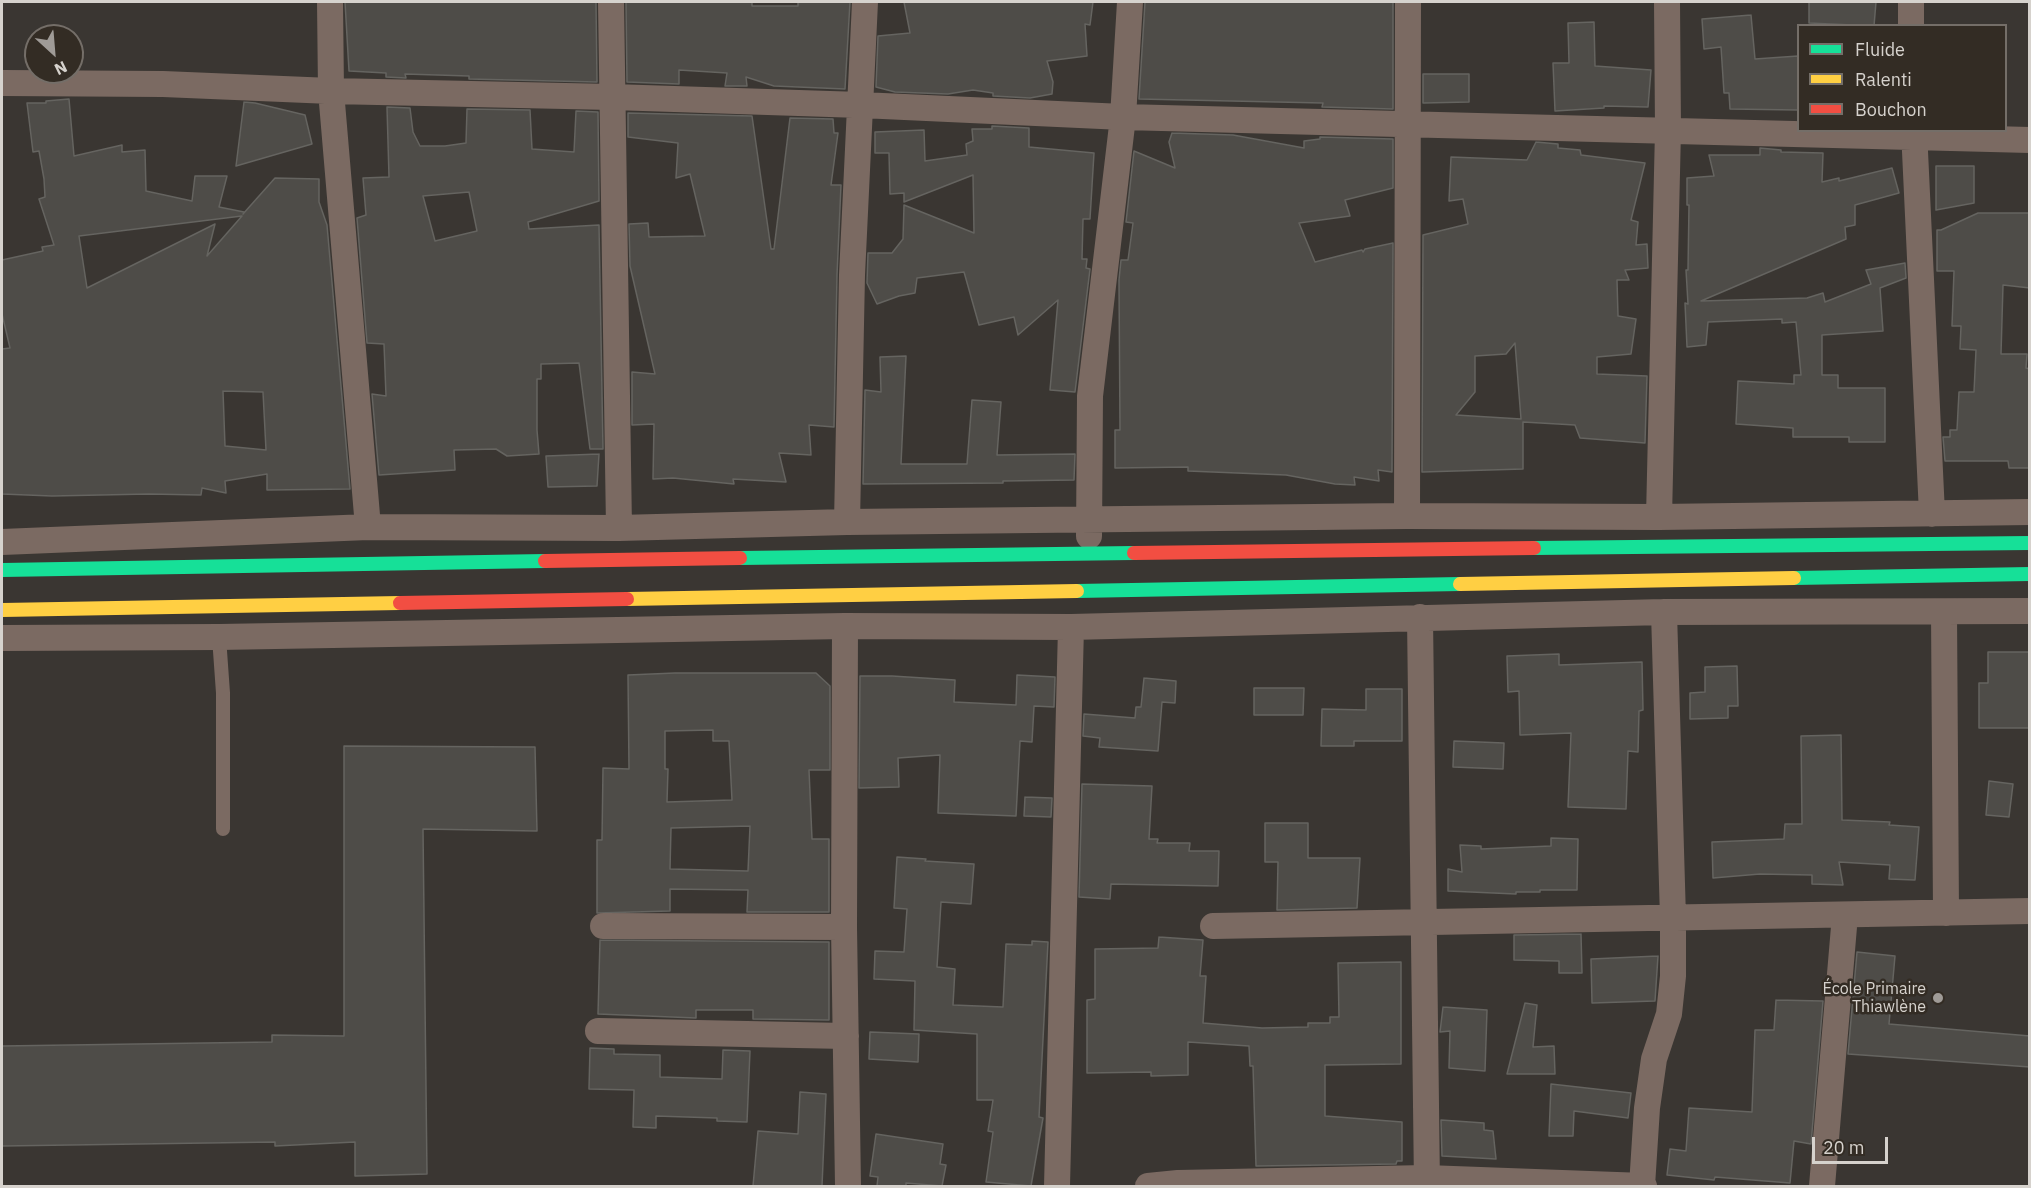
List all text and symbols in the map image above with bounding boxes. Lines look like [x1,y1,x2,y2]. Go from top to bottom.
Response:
north arrow [24,24,84,84]
legend [1797,24,2007,132]
text: Fluide [1855,38,1905,61]
text: N [51,57,71,80]
text: Ralenti [1855,68,1912,91]
text: Bouchon [1855,98,1927,121]
place label: École Primaire Thiawlène [1823,979,1926,1017]
marker: École Primaire Thiawlène [1931,991,1945,1005]
scale bar [1815,1125,1892,1163]
text: 20 m [1823,1136,1865,1159]

